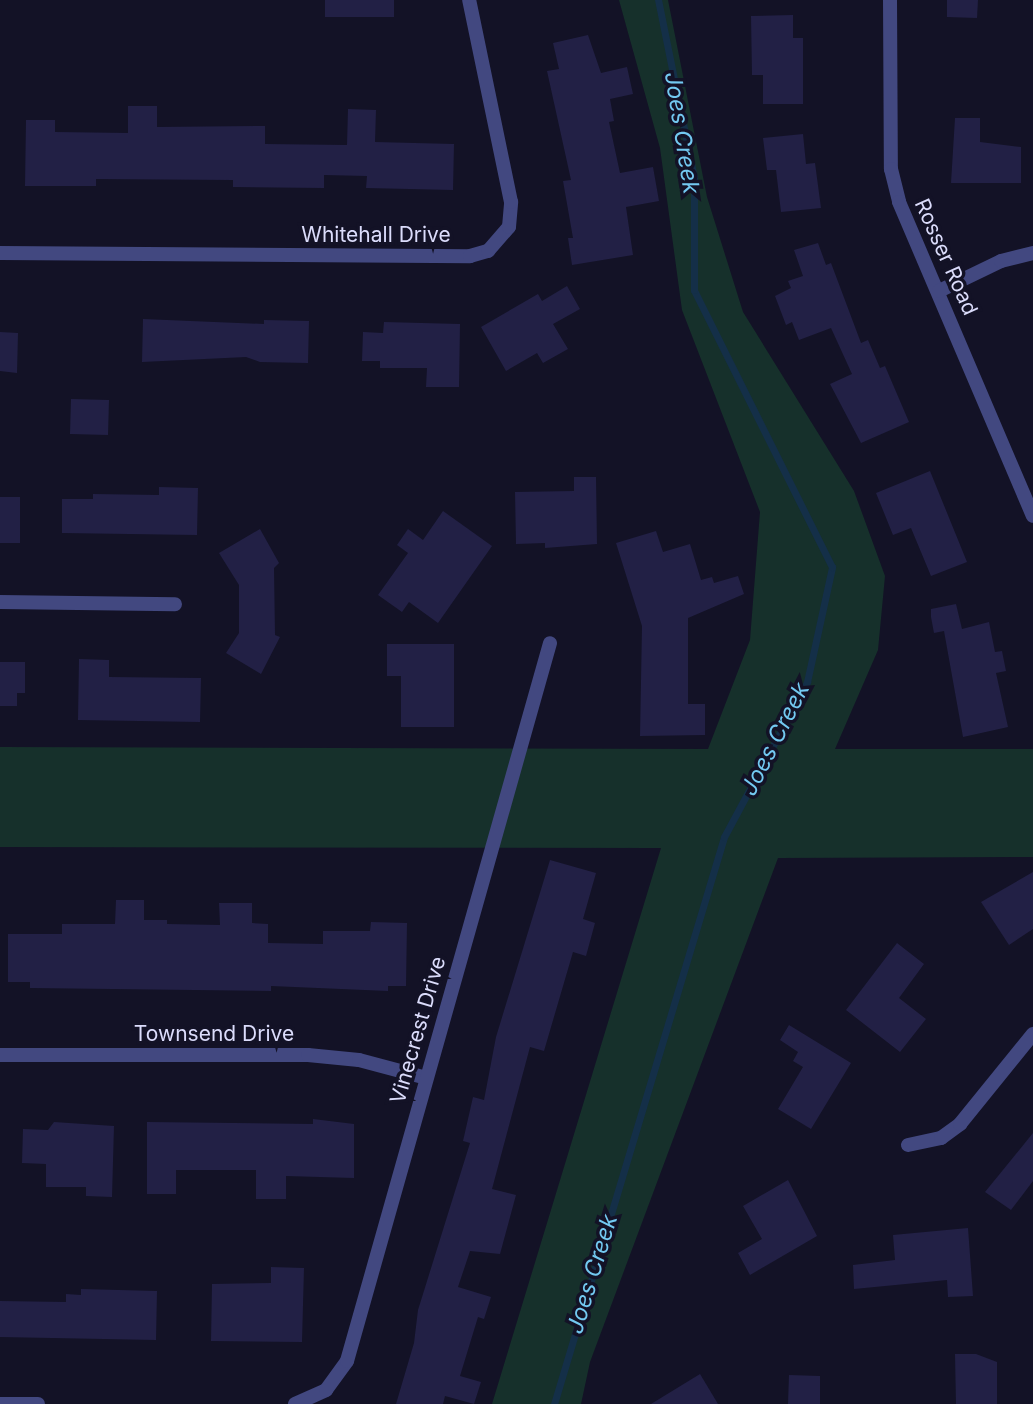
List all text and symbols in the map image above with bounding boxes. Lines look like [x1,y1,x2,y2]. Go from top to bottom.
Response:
water label: Joes Creek [659,70,705,196]
street label: Rosser Road [909,195,983,319]
street label: Whitehall Drive [301,222,451,248]
water label: Joes Creek [735,678,815,800]
street label: Vinecrest Drive [385,953,451,1107]
street label: Townsend Drive [134,1021,294,1047]
water label: Joes Creek [561,1211,623,1337]

